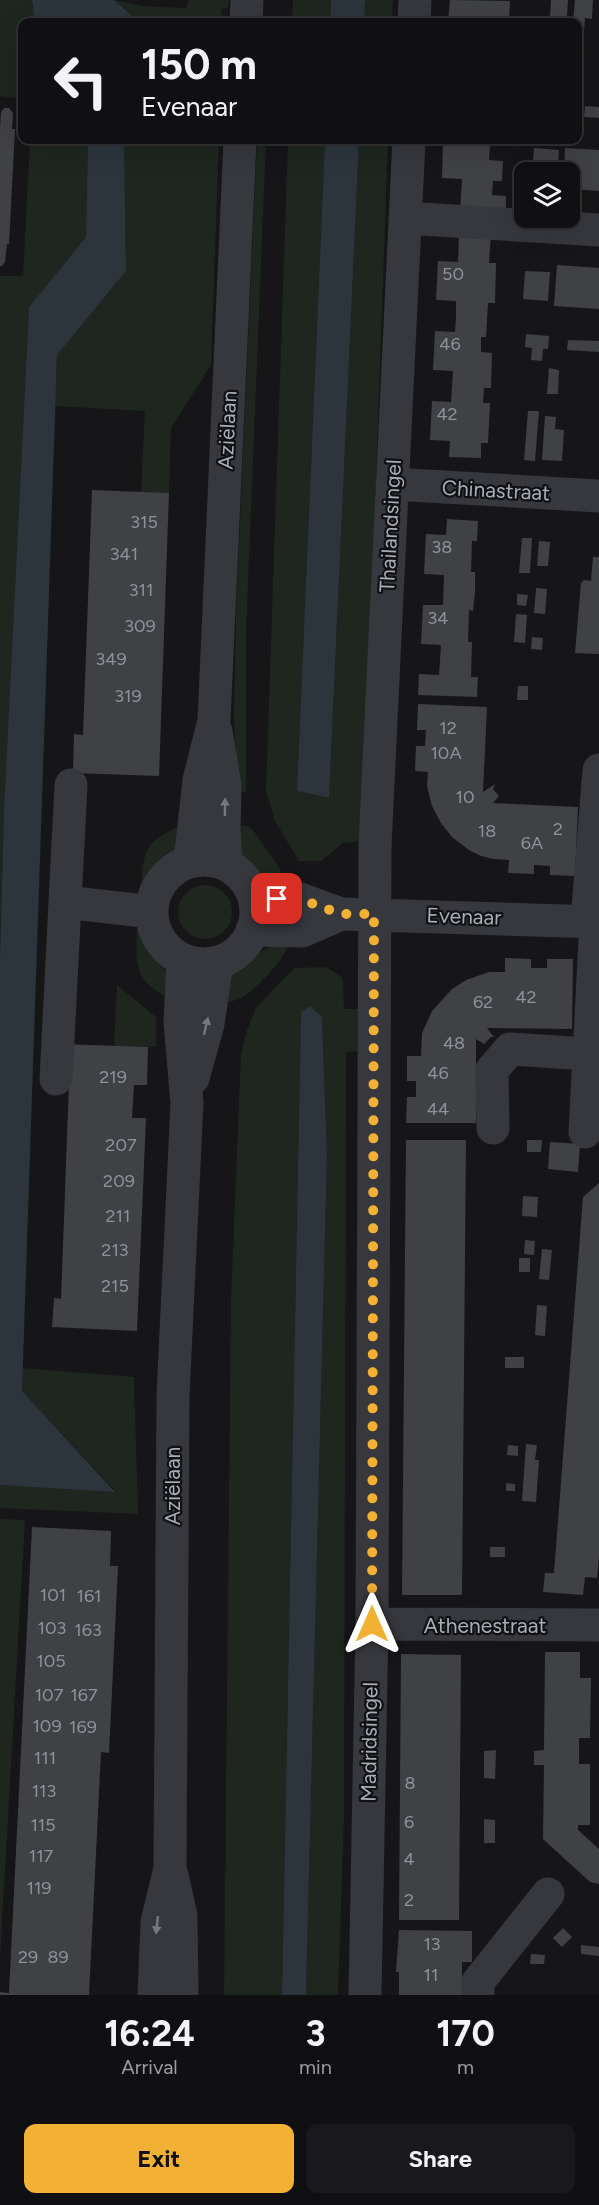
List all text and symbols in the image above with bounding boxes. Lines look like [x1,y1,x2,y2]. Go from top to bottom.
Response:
text: 150 m [141,39,257,90]
icon: left [42,42,120,120]
text: Evenaar [141,90,237,123]
map controls [514,162,580,228]
button: layers [514,162,580,228]
house number: 50 [442,263,464,285]
house number: 46 [439,333,461,355]
street label: Aziëlaan [212,390,242,470]
house number: 42 [436,403,458,425]
street label: Thailandsingel [374,459,406,593]
street label: Chinastraat [441,475,551,505]
house number: 315 [130,511,158,533]
house number: 38 [432,536,452,558]
house number: 341 [110,543,138,565]
house number: 311 [129,579,153,601]
house number: 34 [428,607,448,629]
house number: 309 [124,615,156,637]
house number: 349 [95,648,127,670]
house number: 319 [114,685,142,707]
house number: 12 [439,717,457,739]
house number: 10A [430,742,462,764]
house number: 10 [456,786,474,808]
one-way arrow [220,797,230,816]
house number: 2 [553,818,563,840]
house number: 18 [478,820,496,842]
house number: 6A [521,832,543,854]
pin [251,873,302,924]
icon: arrive [260,882,293,915]
street label: Evenaar [426,902,502,930]
house number: 42 [515,986,537,1008]
house number: 62 [473,991,493,1013]
one-way arrow [202,1017,212,1035]
house number: 48 [443,1032,465,1054]
house number: 46 [427,1062,449,1084]
house number: 219 [99,1066,127,1088]
house number: 44 [427,1098,449,1120]
house number: 207 [105,1134,137,1156]
house number: 209 [103,1170,135,1192]
house number: 211 [106,1205,130,1227]
house number: 213 [101,1239,129,1261]
house number: 215 [101,1275,129,1297]
street label: Aziëlaan [160,1447,185,1525]
house number: 101 [40,1584,66,1606]
house number: 161 [76,1585,102,1607]
position arrow [340,1592,404,1656]
street label: Athenestraat [424,1613,546,1638]
house number: 103 [38,1617,66,1639]
house number: 163 [74,1619,102,1641]
house number: 105 [36,1650,66,1672]
street label: Madridsingel [355,1682,383,1802]
house number: 107 [35,1684,64,1706]
house number: 167 [70,1684,98,1706]
house number: 109 [32,1715,62,1737]
house number: 169 [69,1716,97,1738]
house number: 111 [34,1747,56,1769]
house number: 8 [404,1772,416,1794]
house number: 113 [32,1780,56,1802]
house number: 6 [404,1811,414,1833]
house number: 115 [30,1814,56,1836]
house number: 117 [29,1845,54,1867]
house number: 4 [403,1848,415,1870]
house number: 119 [26,1877,52,1899]
house number: 2 [404,1889,414,1911]
one-way arrow [153,1916,162,1935]
house number: 13 [423,1933,441,1955]
house number: 29 [18,1946,38,1968]
house number: 89 [47,1946,69,1968]
house number: 11 [424,1964,438,1986]
text: 16:24 [104,2012,195,2055]
text: 3 [305,2012,326,2055]
text: 170 [436,2012,495,2055]
text: Arrival [121,2055,178,2079]
text: min [299,2055,332,2079]
text: m [457,2055,474,2079]
button: Exit [24,2124,294,2193]
button: Share [306,2124,575,2193]

